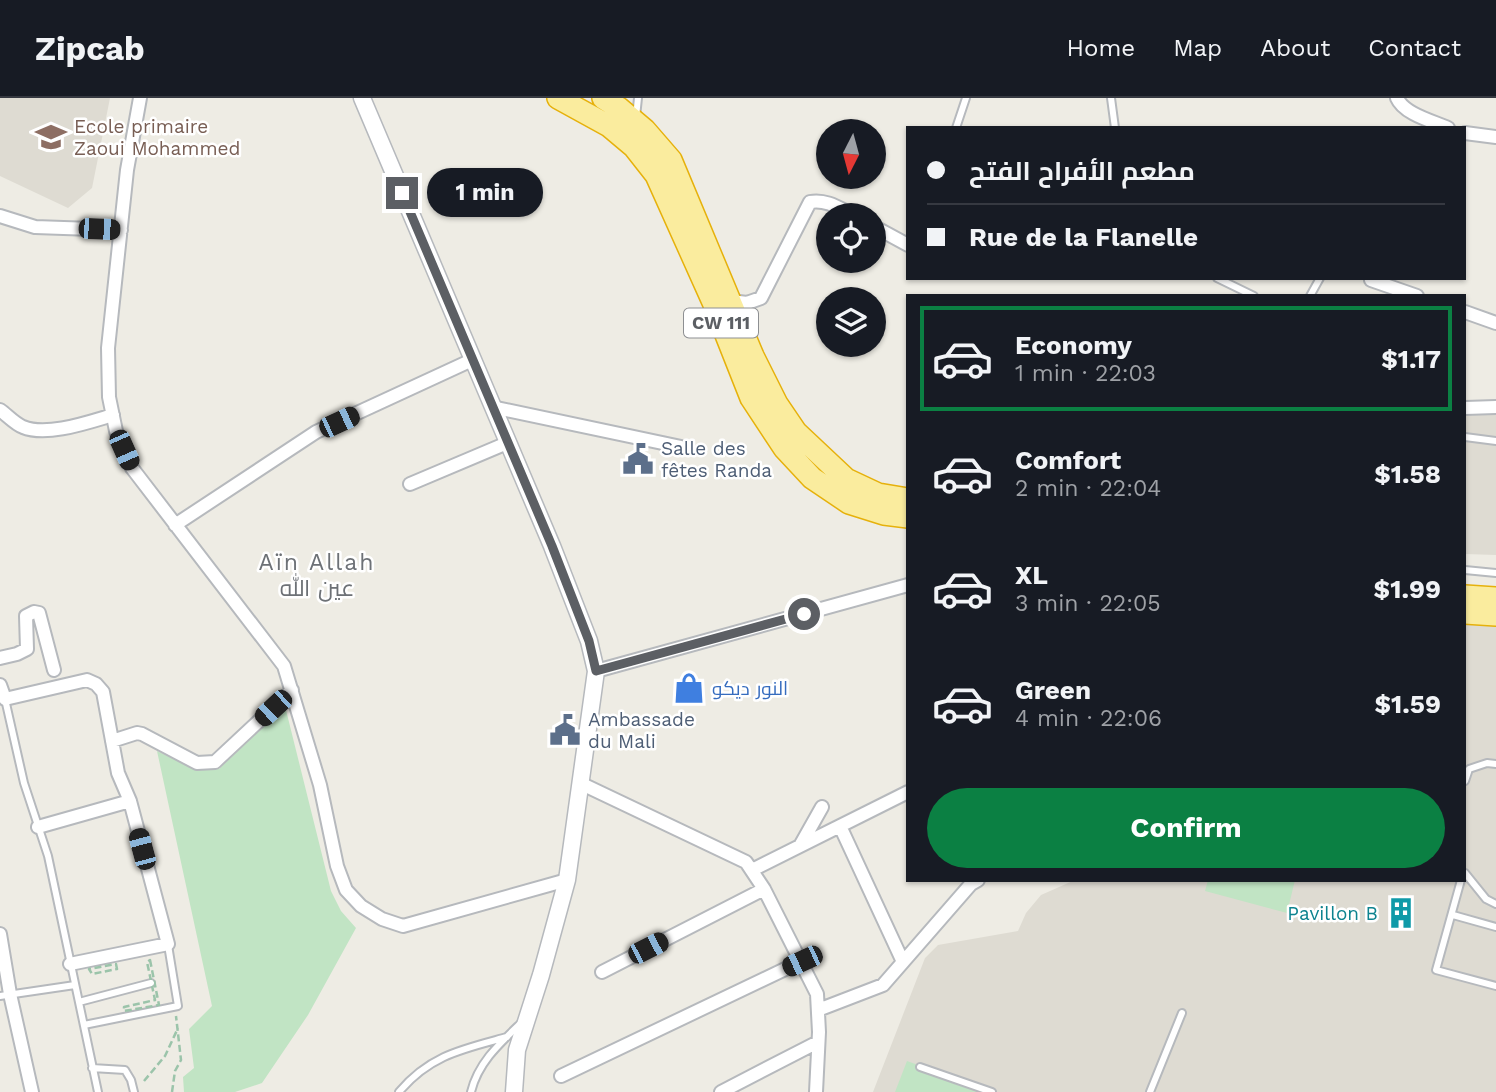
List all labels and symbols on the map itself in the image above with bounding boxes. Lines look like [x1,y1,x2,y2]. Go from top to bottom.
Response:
place label: Ecole primaire Zaoui Mohammed [74,115,240,160]
north arrow [816,119,886,189]
school or university icon: Ecole primaire Zaoui Mohammed [34,120,68,154]
callout: 1 min [426,168,542,217]
route end [386,177,418,209]
car [78,218,121,240]
road number: CW 111 [684,308,758,338]
car [316,404,363,440]
car [106,427,143,473]
place label: Salle des fêtes Randa [661,437,772,482]
public building icon: Salle des fêtes Randa [621,442,655,476]
district label: Aïn Allah عين الله [259,549,375,602]
route start [788,598,820,630]
shop icon: النور ديكو [672,671,706,705]
place label: النور ديكو [712,677,788,700]
car [251,686,296,730]
place label: Ambassade du Mali [588,708,695,753]
public building icon: Ambassade du Mali [548,713,582,747]
car [127,826,158,872]
building icon: Pavillon B [1384,896,1418,930]
place label: Pavillon B [1287,902,1378,925]
car [625,929,672,967]
car [779,943,826,979]

